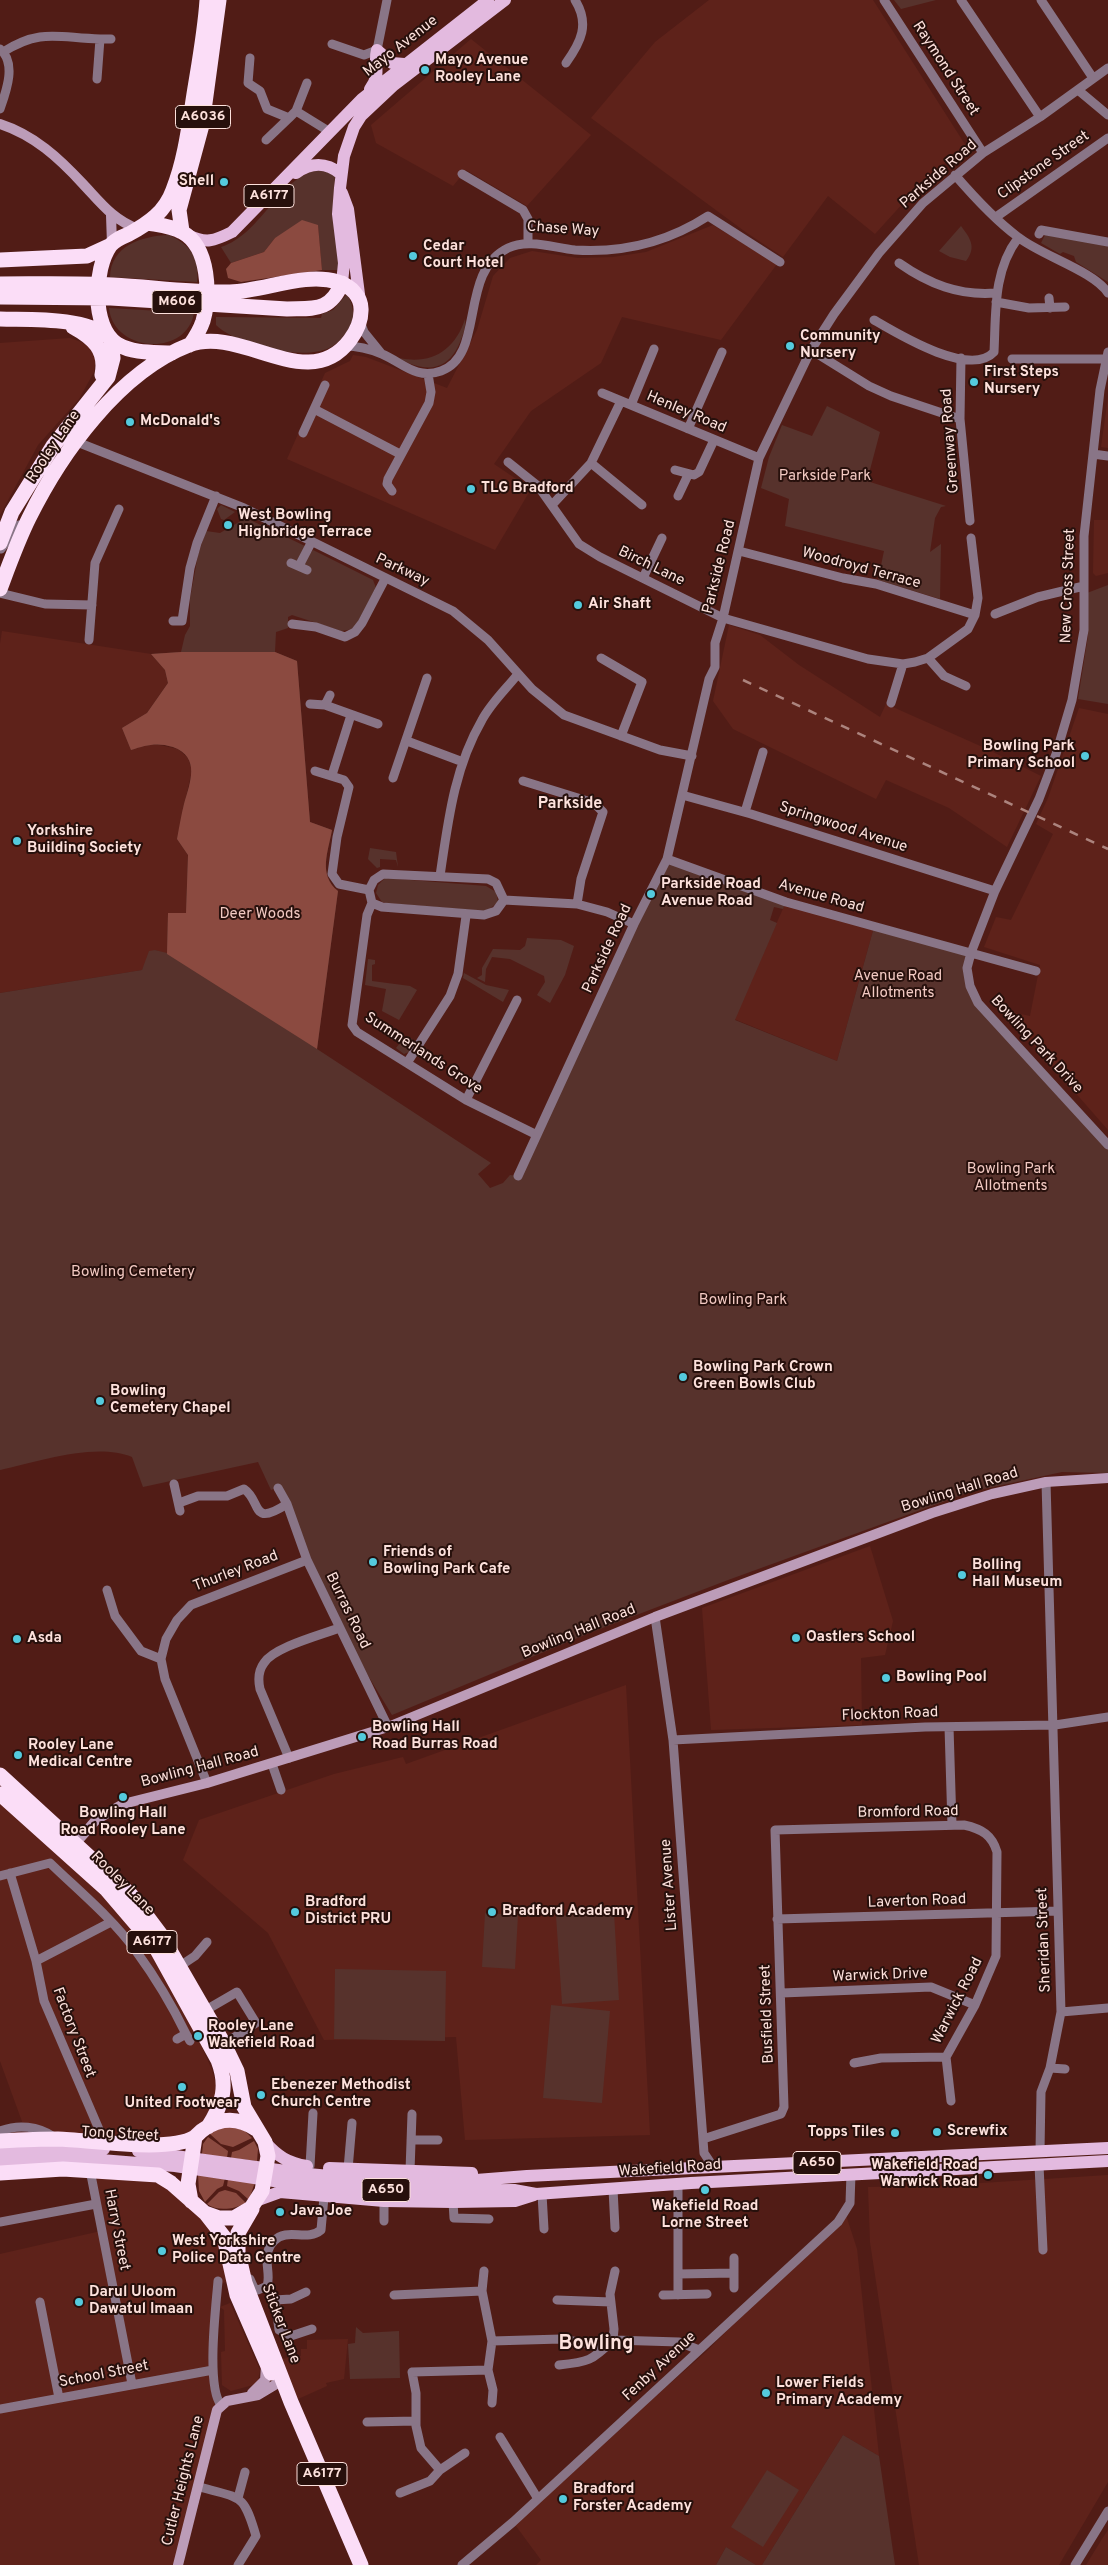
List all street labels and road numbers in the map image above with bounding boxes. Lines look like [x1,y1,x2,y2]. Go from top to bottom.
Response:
street label: Mayo Avenue [360,12,442,82]
street label: Raymond Street [908,18,982,120]
road number: A6036 [176,105,230,128]
street label: Clipstone Street [995,128,1093,204]
street label: Parkside Road [897,137,981,213]
road number: A6177 [244,185,294,208]
street label: Chase Way [526,218,600,242]
road number: M606 [152,290,202,314]
street label: Henley Road [643,388,729,438]
street label: Greenway Road [938,388,964,494]
street label: Rooley Lane [23,408,85,486]
street label: Parkside Road [700,518,740,616]
street label: New Cross Street [1058,528,1080,644]
street label: Birch Lane [615,543,687,591]
street label: Woodroyd Terrace [800,544,922,594]
street label: Parkway [372,551,432,591]
street label: Springwood Avenue [777,799,909,857]
street label: Avenue Road [776,876,866,918]
street label: Parkside Road [580,902,636,996]
street label: Bowling Park Drive [986,992,1086,1098]
street label: Summerlands Grove [361,1009,485,1099]
street label: Bowling Hall Road [899,1465,1021,1517]
street label: Thurley Road [191,1548,281,1596]
street label: Burras Road [321,1570,373,1652]
street label: Bowling Hall Road [519,1601,639,1663]
street label: Flockton Road [841,1704,939,1726]
street label: Bowling Hall Road [139,1744,261,1792]
street label: Bromford Road [857,1803,959,1823]
street label: Lister Avenue [658,1838,682,1932]
street label: Rooley Lane [86,1848,158,1920]
street label: Sheridan Street [1034,1887,1056,1993]
street label: Laverton Road [867,1891,967,1913]
road number: A6177 [127,1930,177,1954]
street label: Warwick Road [929,1955,987,2047]
street label: Busfield Street [757,1964,779,2064]
street label: Warwick Drive [832,1965,928,1987]
street label: Factory Street [48,1985,98,2081]
street label: Tong Street [81,2124,159,2146]
road number: A650 [793,2152,841,2174]
street label: Wakefield Road [618,2156,722,2182]
road number: A650 [362,2178,410,2202]
street label: Harry Street [99,2188,133,2272]
street label: Sticker Lane [257,2282,303,2366]
street label: Fenby Avenue [620,2328,700,2406]
street label: School Street [58,2358,150,2392]
street label: Cutler Heights Lane [159,2414,209,2548]
road number: A6177 [297,2462,347,2486]

